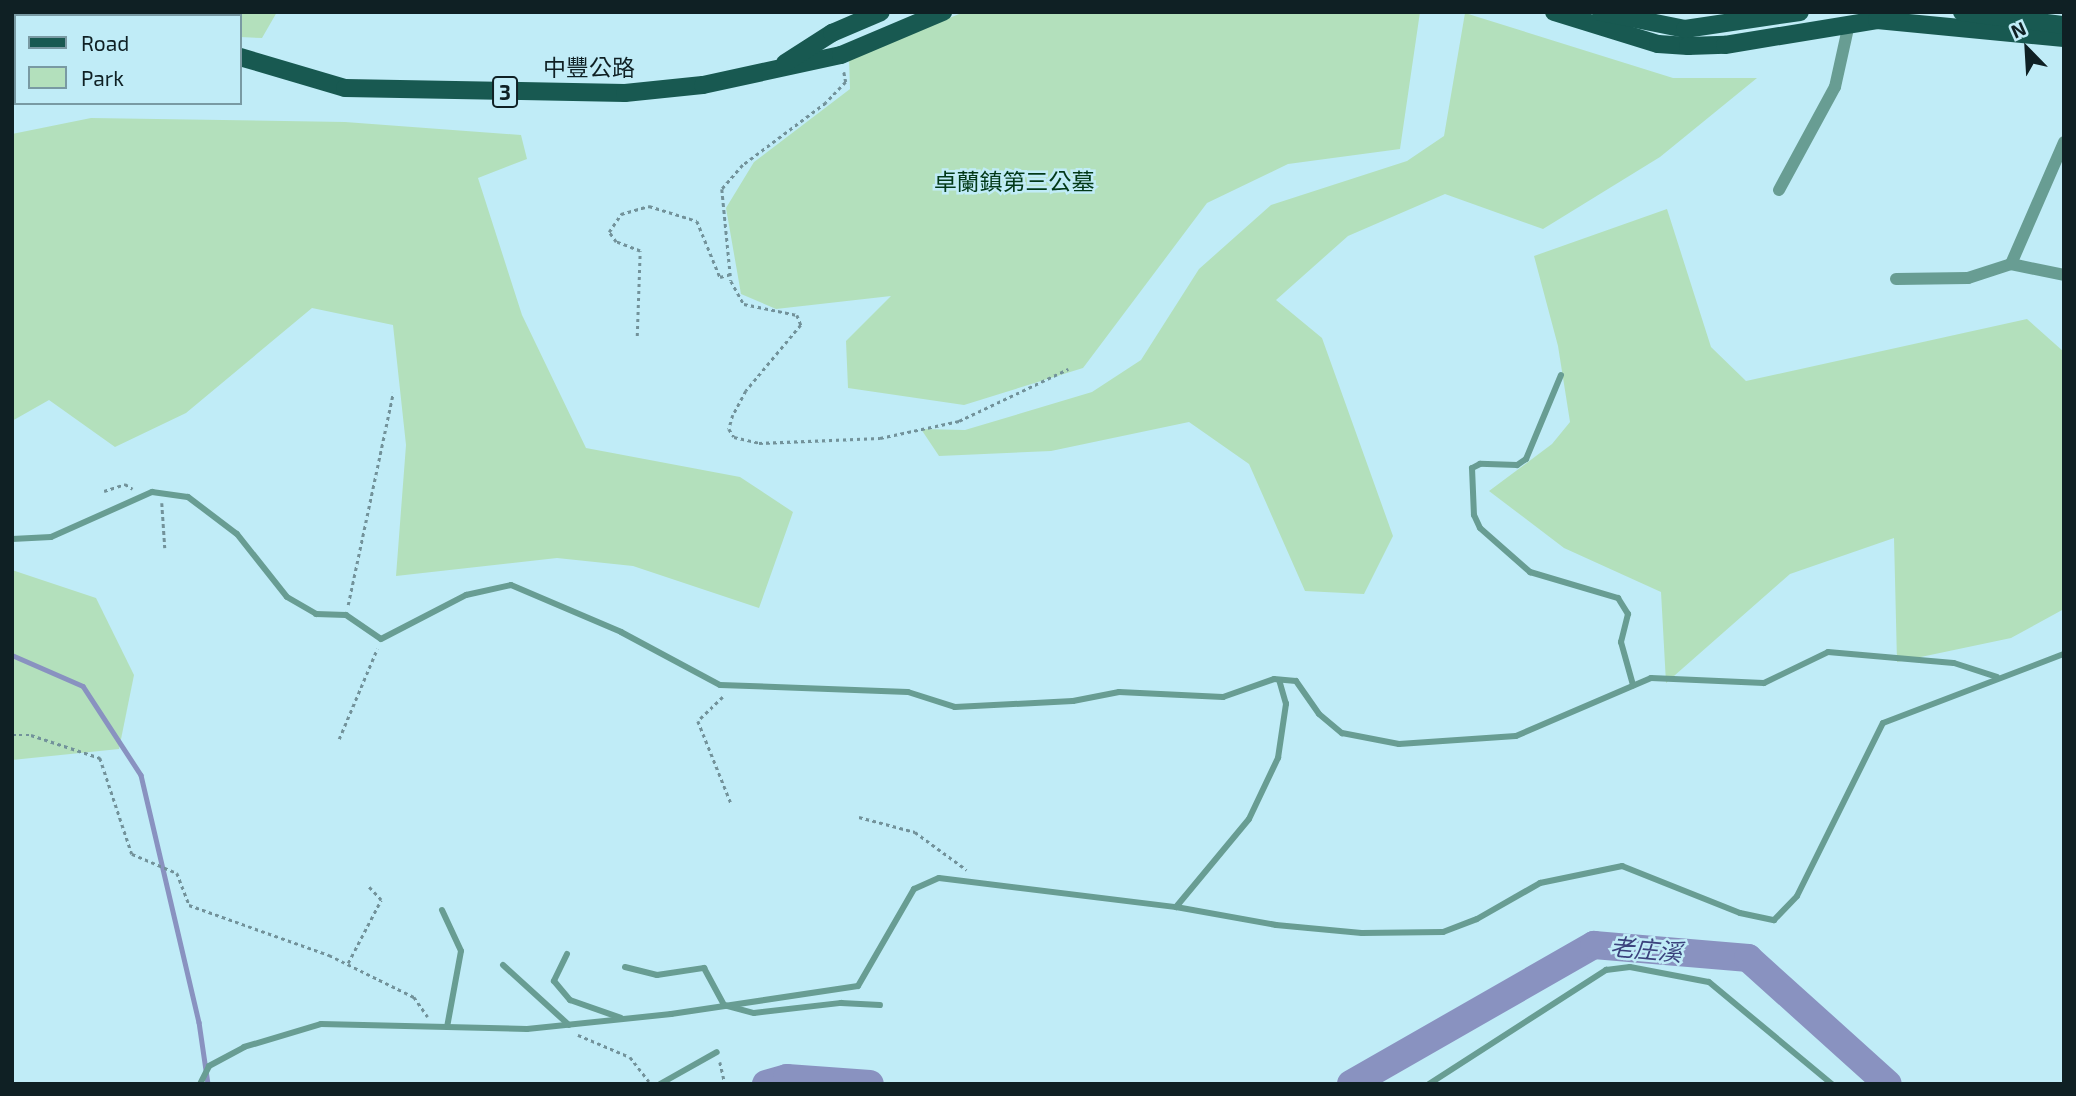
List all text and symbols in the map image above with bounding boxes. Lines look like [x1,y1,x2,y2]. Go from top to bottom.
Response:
legend [14,14,242,105]
north arrow [1992,14,2062,84]
text: N [2007,16,2029,43]
text: Road [81,30,129,55]
street label: 中豐公路 [543,53,635,81]
text: Park [81,65,124,90]
road number: 3 [491,74,519,110]
park label: 卓蘭鎮第三公墓 [934,167,1094,195]
water label: 老庄溪 [1609,932,1683,966]

